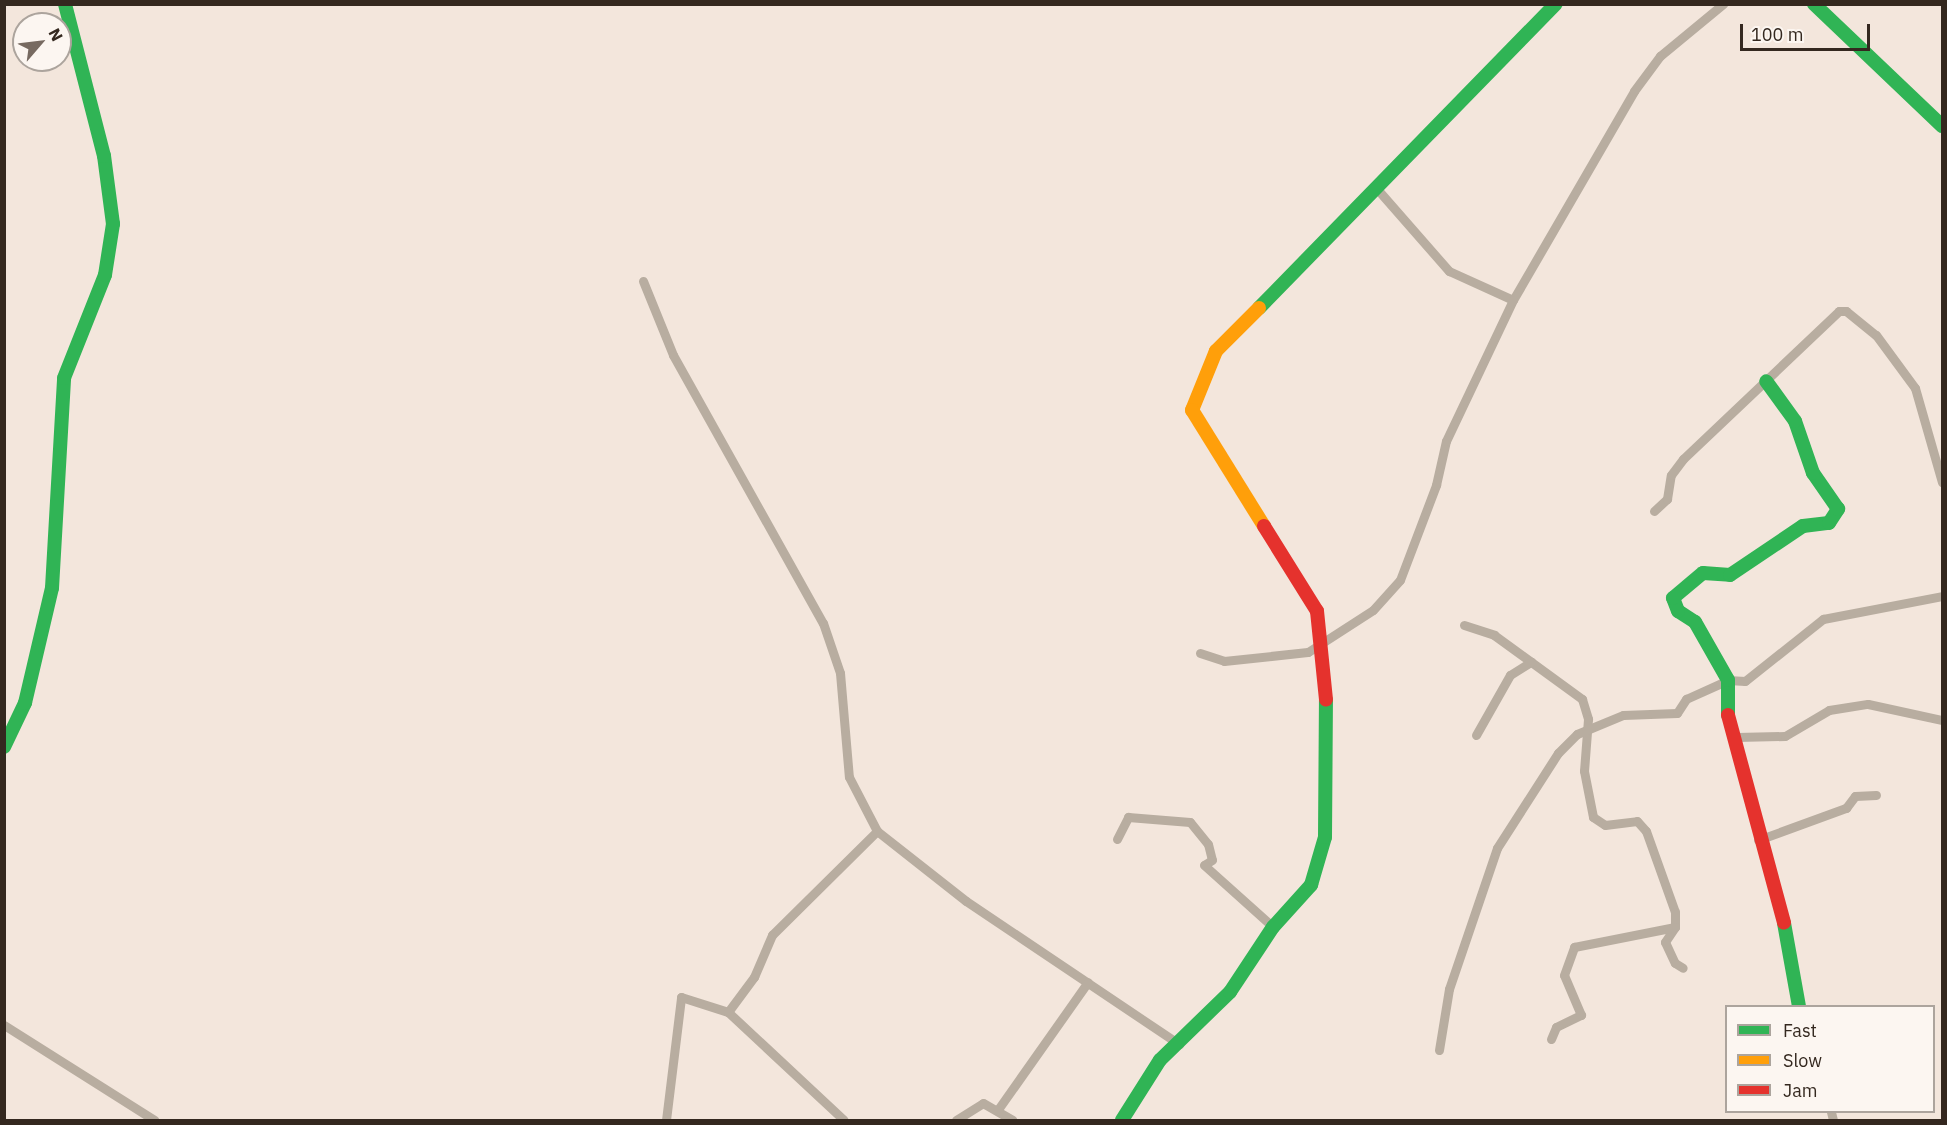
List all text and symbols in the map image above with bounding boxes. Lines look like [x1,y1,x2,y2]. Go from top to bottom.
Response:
north arrow [12,12,72,72]
scale bar [1743,12,1874,50]
text: 100 m [1751,23,1803,46]
text: N [45,25,68,44]
legend [1725,1005,1935,1113]
text: Fast [1783,1019,1817,1042]
text: Slow [1783,1049,1822,1072]
text: Jam [1783,1079,1818,1102]

